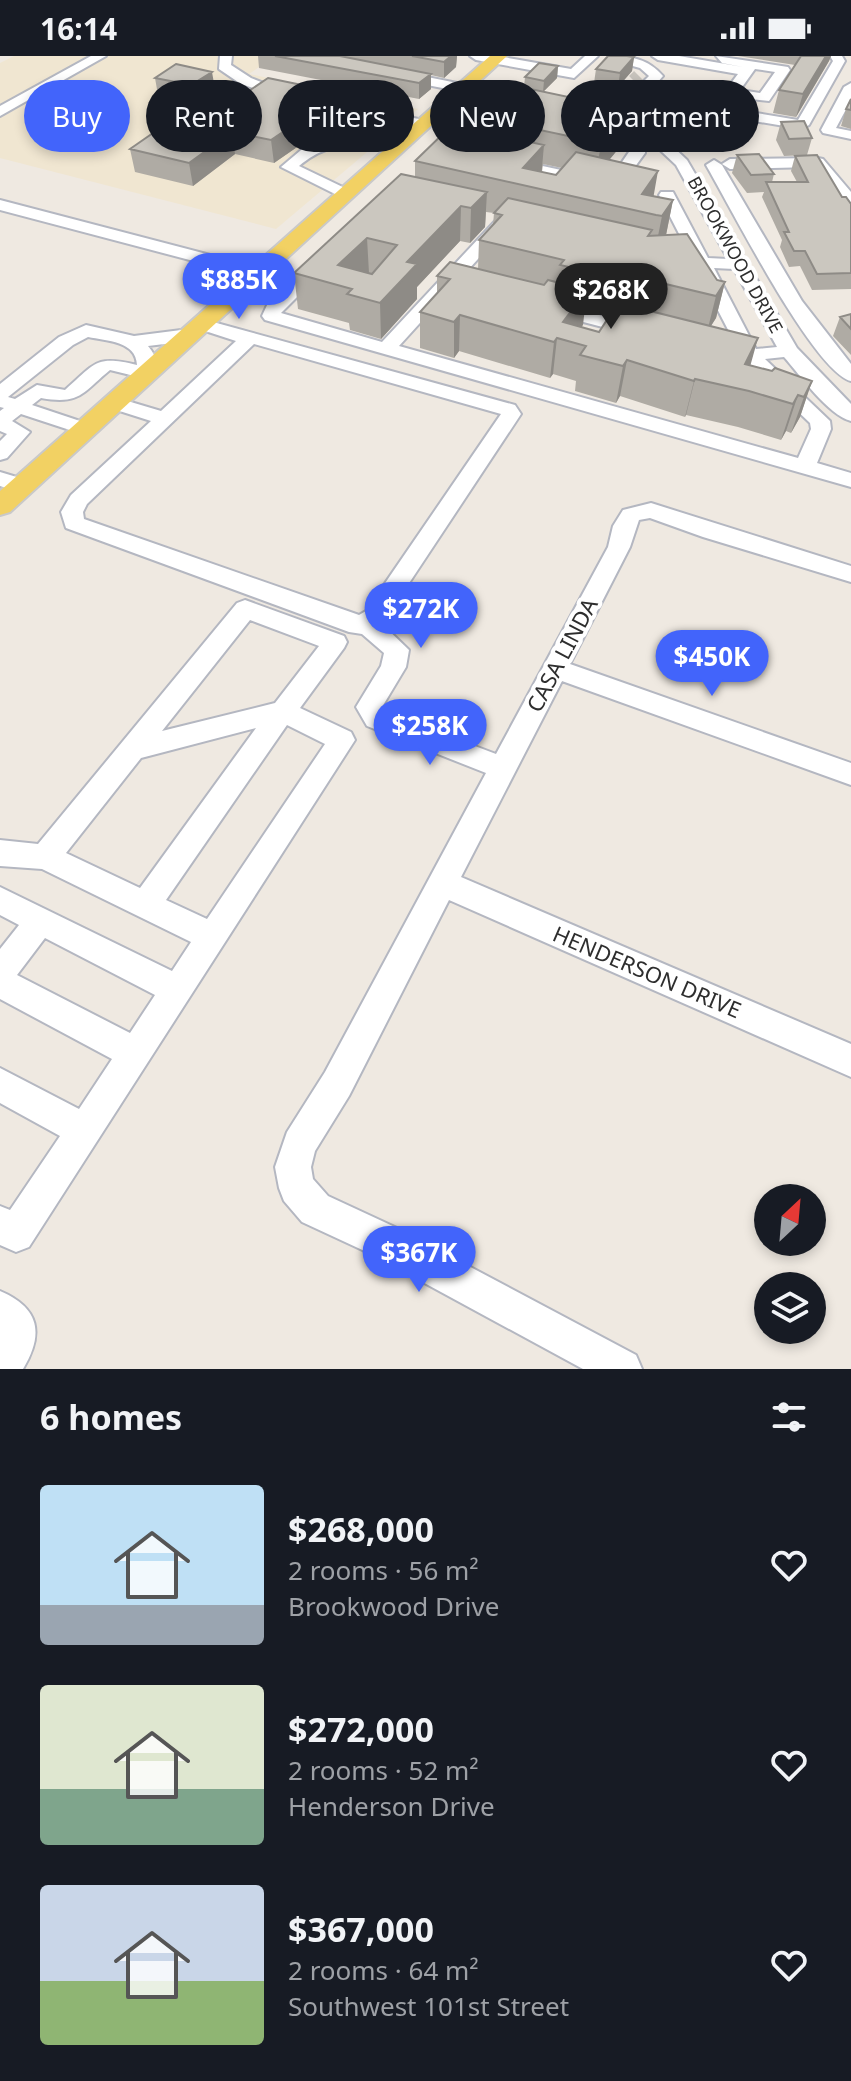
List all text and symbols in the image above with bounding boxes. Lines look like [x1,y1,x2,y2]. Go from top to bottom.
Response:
text: 16:14 [40,8,117,49]
chip: Buy [24,80,130,152]
chip: Rent [146,80,262,152]
chip: Filters [278,80,414,152]
chip: New [430,80,545,152]
chip: Apartment [561,80,759,152]
street label: BROOKWOOD DRIVE [683,172,789,337]
pin: $885K [183,253,295,321]
text: $885K [201,261,277,297]
pin: $268K [555,263,667,331]
text: $268K [573,271,649,307]
pin: $272K [365,582,477,650]
text: $272K [383,590,459,626]
street label: CASA LINDA [518,591,604,717]
pin: $450K [656,630,768,698]
text: $450K [674,638,750,674]
pin: $258K [374,699,486,767]
text: $258K [392,707,468,743]
street label: HENDERSON DRIVE [549,918,746,1024]
north arrow [754,1184,826,1256]
map controls [754,1184,826,1344]
pin: $367K [363,1226,475,1294]
text: $367K [381,1234,457,1270]
button: layers [754,1272,826,1344]
text: 6 homes [40,1394,182,1440]
icon: filters [767,1395,811,1439]
text: $268,000 [288,1506,434,1552]
icon: home [104,1517,200,1613]
icon: heart [767,1543,811,1587]
text: 2 rooms · 56 m² [288,1552,478,1588]
text: Brookwood Drive [288,1588,499,1624]
text: $272,000 [288,1706,434,1752]
icon: home [104,1717,200,1813]
icon: heart [767,1743,811,1787]
text: 2 rooms · 52 m² [288,1752,478,1788]
text: Henderson Drive [288,1788,495,1824]
text: $367,000 [288,1906,434,1952]
icon: home [104,1917,200,2013]
icon: heart [767,1943,811,1987]
text: 2 rooms · 64 m² [288,1952,478,1988]
text: Southwest 101st Street [288,1988,569,2024]

